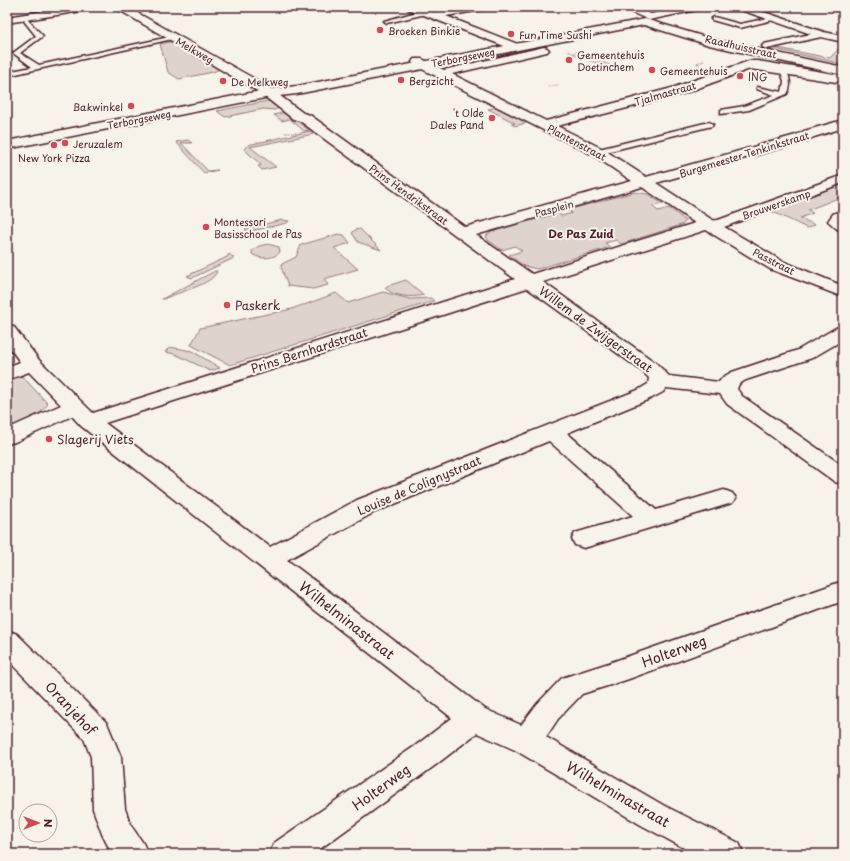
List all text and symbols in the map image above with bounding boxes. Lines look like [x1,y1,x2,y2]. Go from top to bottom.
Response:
place label: Broeken Binkie [388,23,460,38]
marker: Broeken Binkie [375,25,385,35]
place label: Fun Time Sushi [519,27,592,42]
marker: Fun Time Sushi [506,29,516,39]
street label: Raadhuisstraat [704,30,778,62]
street label: Melkweg [173,33,217,67]
street label: Terborgseweg [430,43,496,71]
place label: Gemeentehuis Doetinchem [577,47,645,74]
marker: Gemeentehuis Doetinchem [564,55,574,65]
place label: Gemeentehuis [660,63,728,78]
marker: Gemeentehuis [647,65,657,75]
place label: ING [748,69,768,84]
marker: ING [735,71,745,81]
place label: Bergzicht [409,73,454,88]
place label: De Melkweg [231,74,289,89]
marker: Bergzicht [396,75,406,85]
marker: De Melkweg [218,76,228,86]
street label: Tjalmastraat [633,77,697,109]
place label: Bakwinkel [73,99,123,114]
marker: Bakwinkel [126,101,136,111]
street label: Terborgseweg [106,105,172,133]
place label: 't Olde Dales Pand [430,105,485,132]
marker: 't Olde Dales Pand [487,113,497,123]
street label: Plantenstraat [545,120,609,164]
street label: Burgemeester Tenkinkstraat [677,127,811,181]
place label: Jeruzalem [73,136,123,151]
marker: Jeruzalem [60,138,70,148]
marker: New York Pizza [49,140,59,150]
place label: New York Pizza [18,150,91,165]
street label: Prins Hendrikstraat [366,160,452,228]
street label: Brouwerskamp [740,185,812,223]
street label: Pasplein [533,196,575,220]
place label: Montessori Basisschool de Pas [214,214,302,241]
marker: Montessori Basisschool de Pas [201,222,211,232]
district label: De Pas Zuid [548,225,614,242]
street label: Passtraat [750,244,798,278]
street label: Willem de Zwijgerstraat [535,282,657,377]
place label: Paskerk [235,296,280,314]
marker: Paskerk [222,300,232,310]
street label: Prins Bernhardstraat [248,323,370,377]
place label: Slagerij Viets [57,430,134,448]
marker: Slagerij Viets [44,434,54,444]
street label: Louise de Colignystraat [354,451,484,519]
street label: Wilhelminastraat [295,576,400,664]
street label: Holterweg [639,630,709,672]
street label: Oranjehof [40,676,103,741]
street label: Wilhelminastraat [562,756,674,832]
street label: Holterweg [347,759,415,815]
north arrow [18,803,58,843]
text: N [40,819,57,828]

